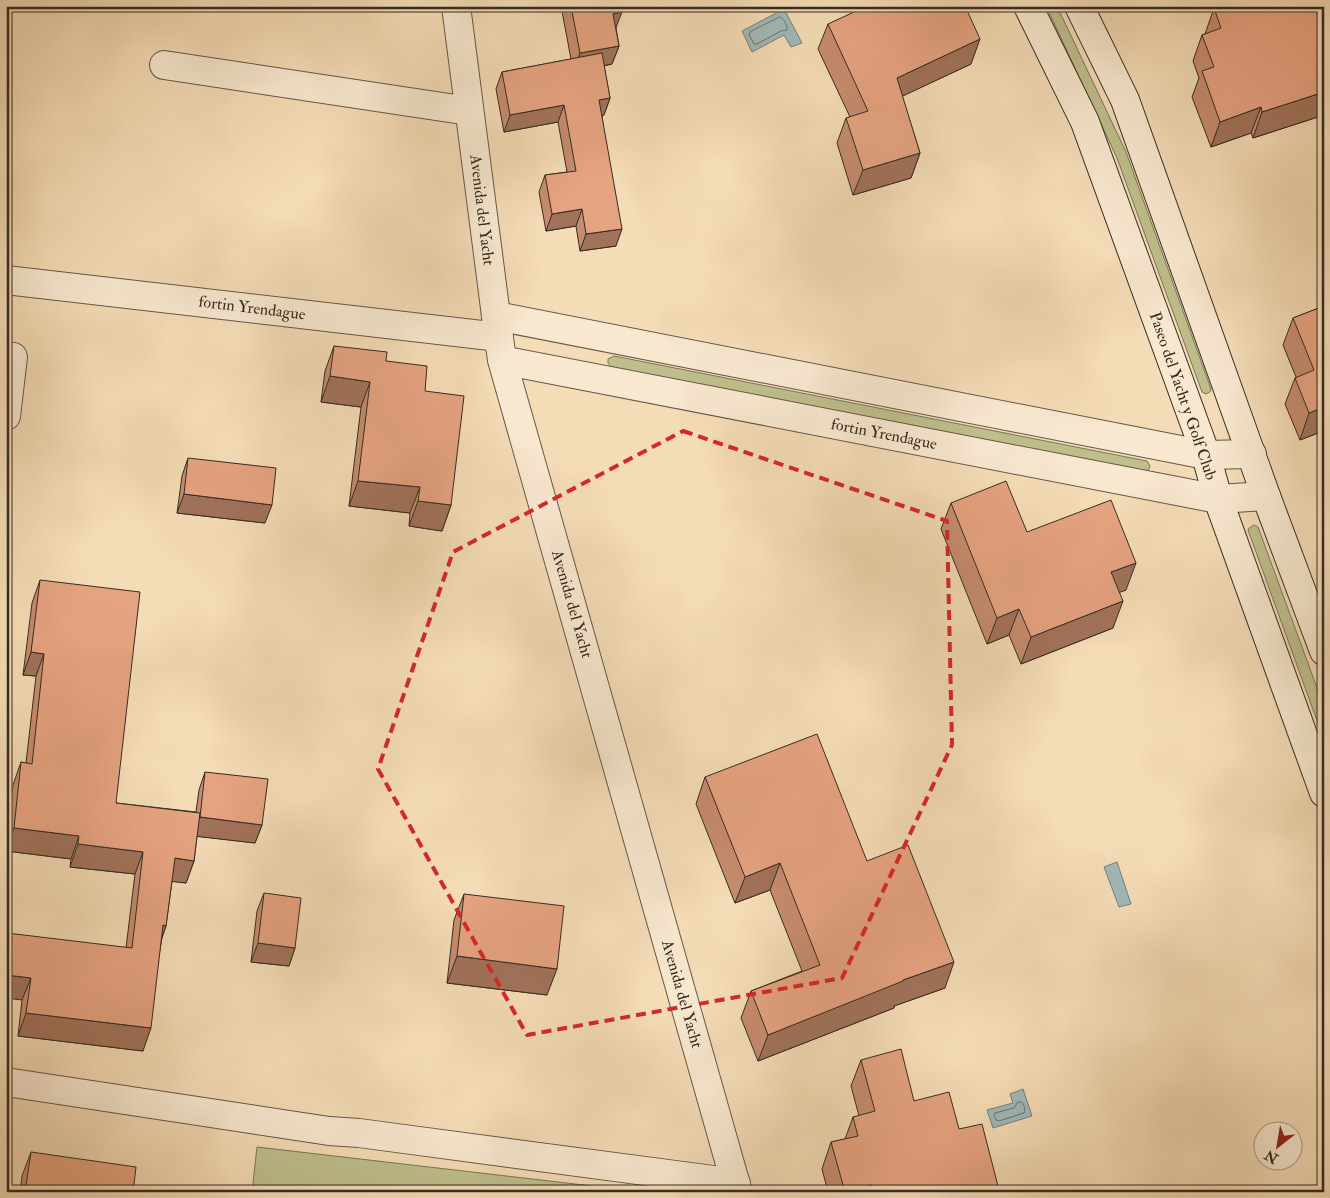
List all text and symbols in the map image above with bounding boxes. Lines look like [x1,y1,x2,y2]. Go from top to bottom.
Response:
street label: Avenida del Yacht [465,152,499,267]
street label: fortin Yrendague [197,292,307,325]
street label: Paseo del Yacht y Golf Club [1145,309,1221,483]
street label: fortin Yrendague [829,414,939,454]
street label: Avenida del Yacht [547,547,597,660]
street label: Avenida del Yacht [657,937,707,1050]
north arrow [1252,1120,1302,1170]
text: N [1261,1146,1282,1168]

